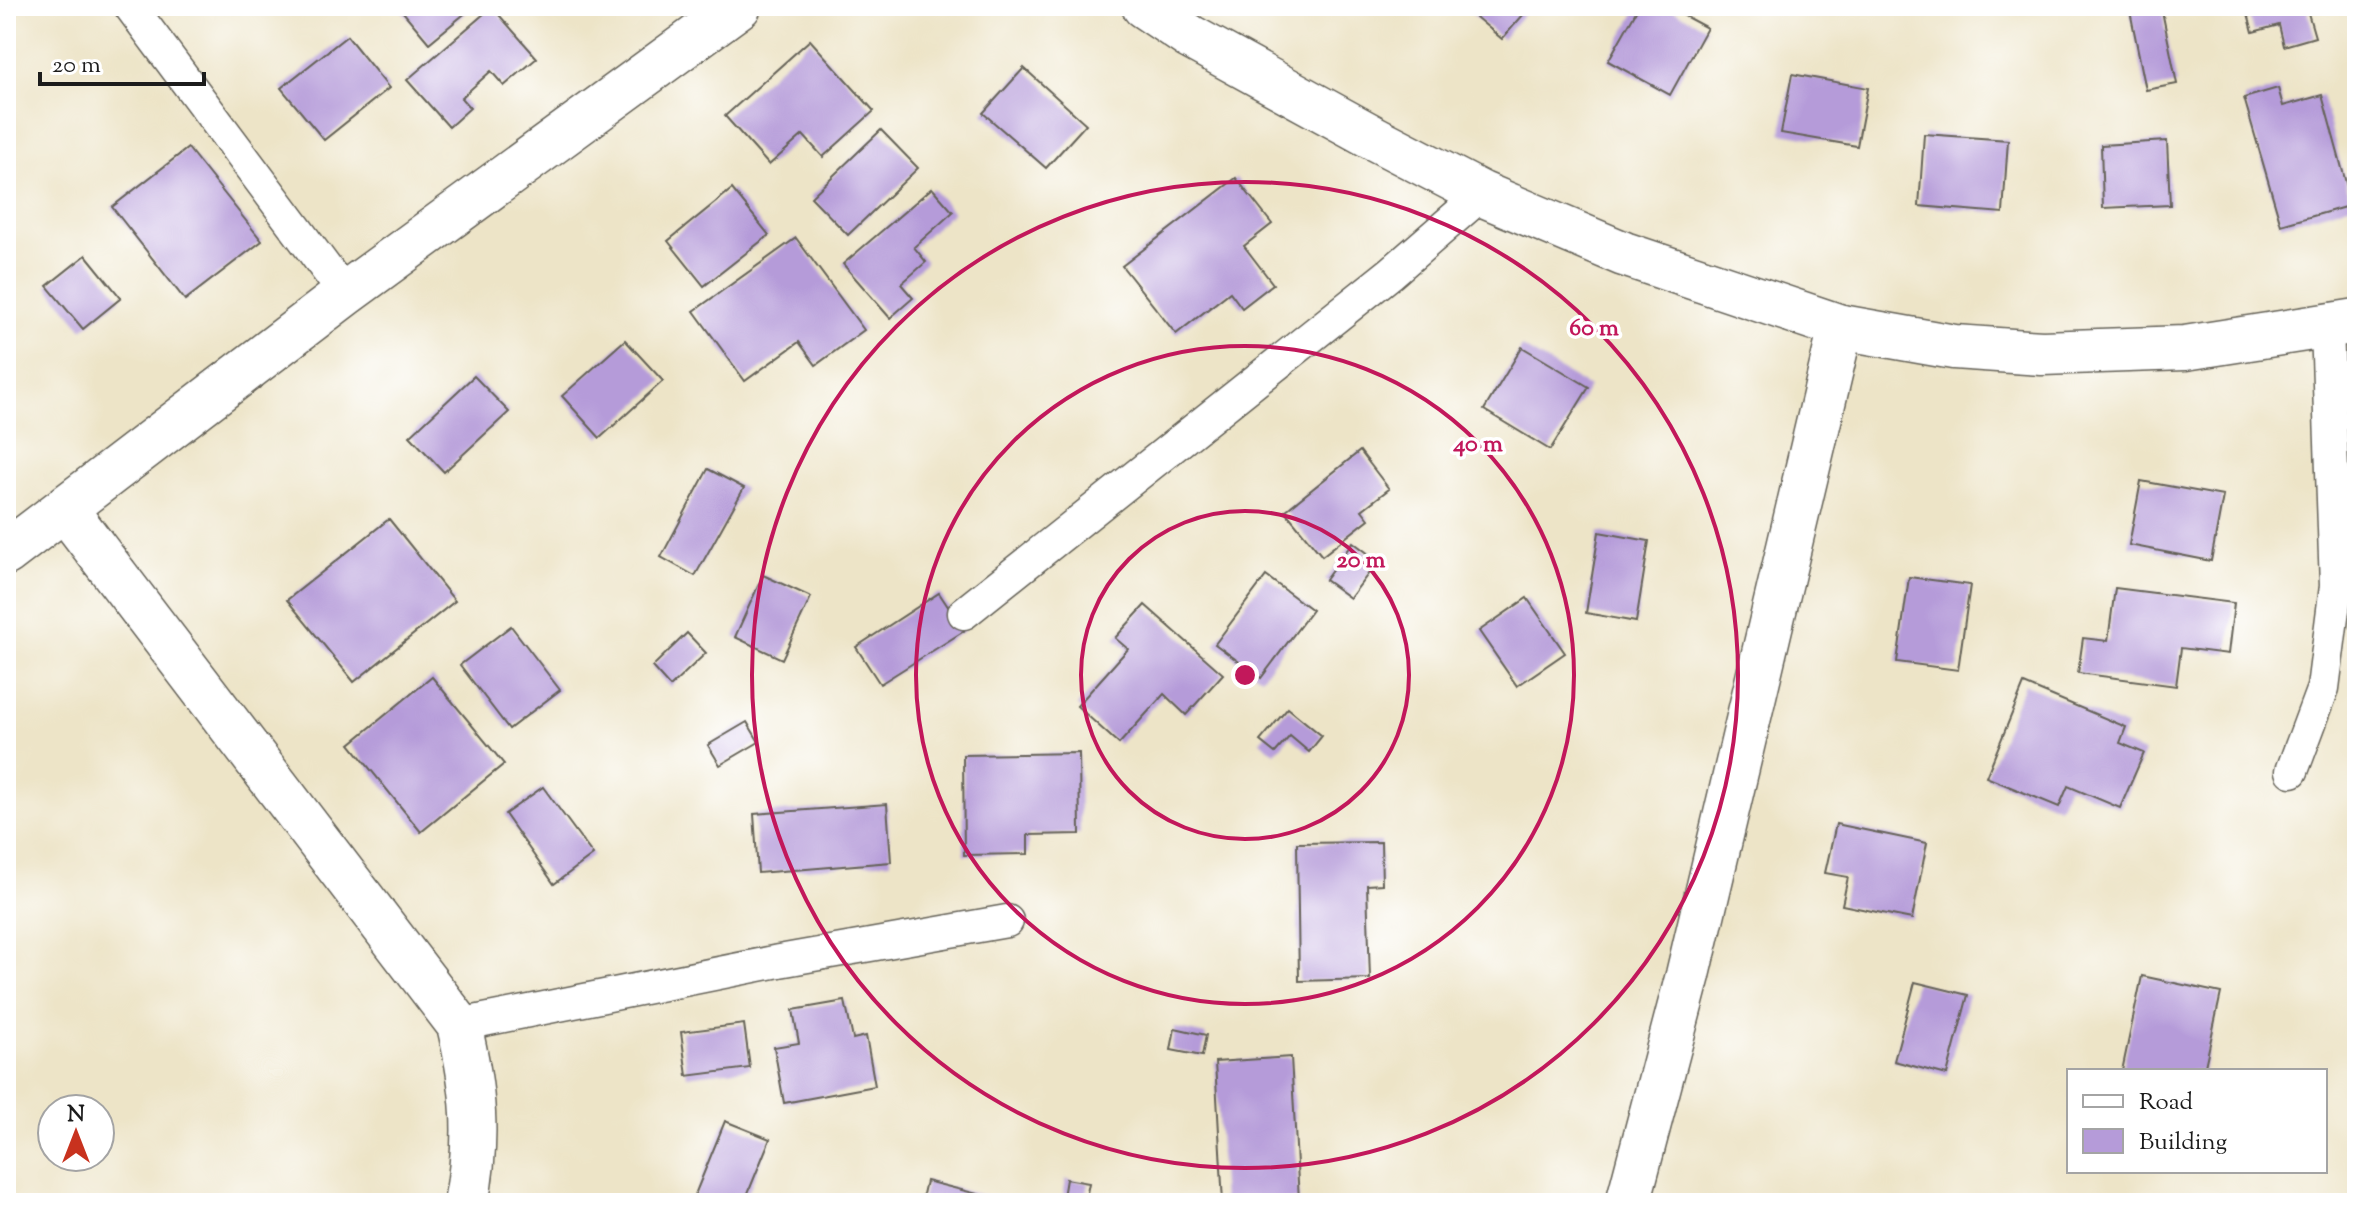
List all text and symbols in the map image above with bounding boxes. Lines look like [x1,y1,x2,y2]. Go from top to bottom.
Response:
scale bar [40,36,204,86]
text: 20 m [52,49,101,83]
text: 60 m [1569,312,1619,346]
text: 40 m [1452,428,1503,462]
text: 20 m [1337,544,1386,578]
centre of rings [1231,661,1259,689]
legend [2067,1069,2327,1173]
text: Road [2139,1086,2193,1120]
north arrow [36,1093,116,1173]
text: N [67,1100,85,1132]
text: Building [2139,1126,2228,1160]

